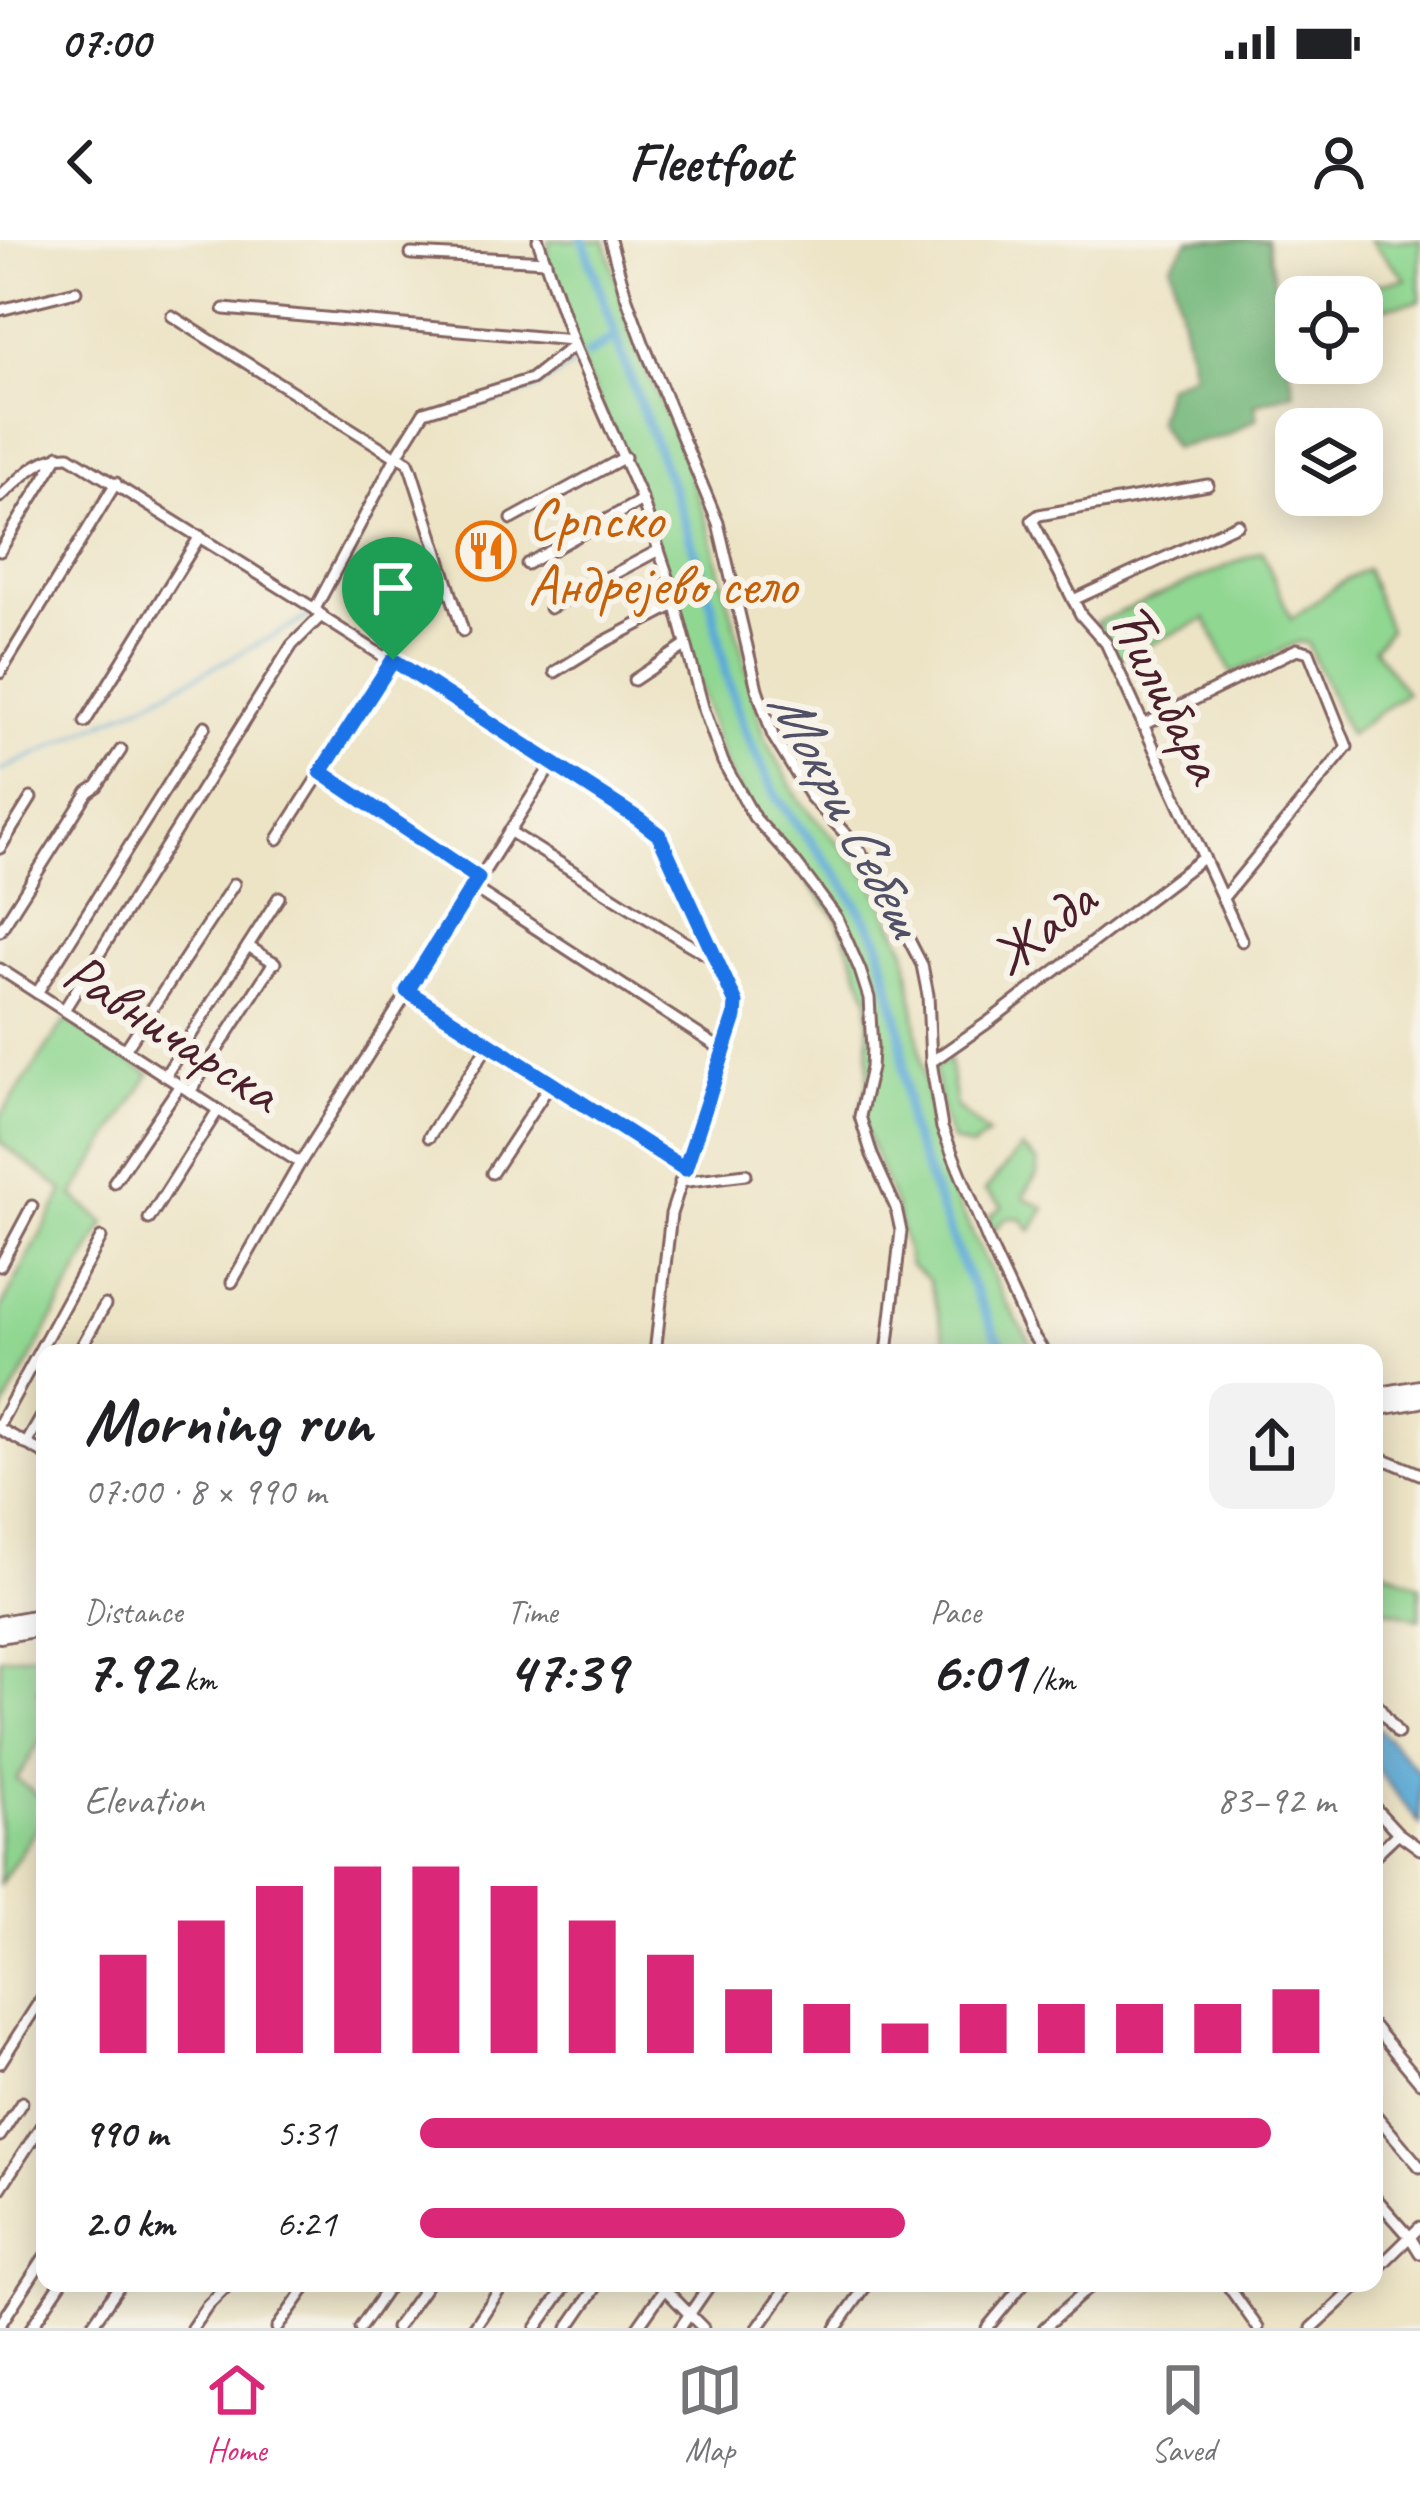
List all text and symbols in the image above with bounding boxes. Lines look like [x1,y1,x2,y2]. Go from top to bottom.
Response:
text: 07:00 [60,14,150,71]
text: Fleetfoot [629,128,791,196]
icon: back [48,129,114,195]
icon: person [1306,129,1372,195]
map controls [1275,276,1383,516]
button: locate [1275,276,1383,384]
button: layers [1275,408,1383,516]
place label: Српско Андрејево село [528,483,799,621]
restaurant icon: Српско Андрејево село [455,520,517,582]
pin [342,537,444,660]
icon: arrive [360,555,426,621]
street label: Ћилибара [1090,589,1244,797]
water label: Мокри Себеш [751,675,947,952]
street label: Жада [975,862,1113,992]
street label: Равничарска [51,935,298,1131]
text: Morning run [84,1380,372,1463]
button: share [1209,1383,1335,1509]
text: 07:00 · 8 × 990 m [84,1467,326,1516]
text: Distance [84,1591,182,1633]
text: Time [507,1591,558,1633]
text: Pace [930,1591,981,1633]
text: 7.92 [84,1633,176,1709]
text: 47:39 [507,1633,626,1709]
text: 6:01 [930,1633,1024,1709]
text: km [176,1659,216,1701]
text: /km [1024,1659,1075,1701]
text: Elevation [84,1776,204,1825]
text: 83–92 m [1216,1776,1335,1825]
text: 990 m [84,2109,167,2158]
text: 5:31 [276,2109,336,2158]
text: 2.0 km [84,2199,175,2248]
text: 6:21 [276,2199,336,2248]
tab: Home [204,2357,270,2471]
tab: Map [677,2357,743,2471]
tab: Saved [1150,2357,1216,2471]

